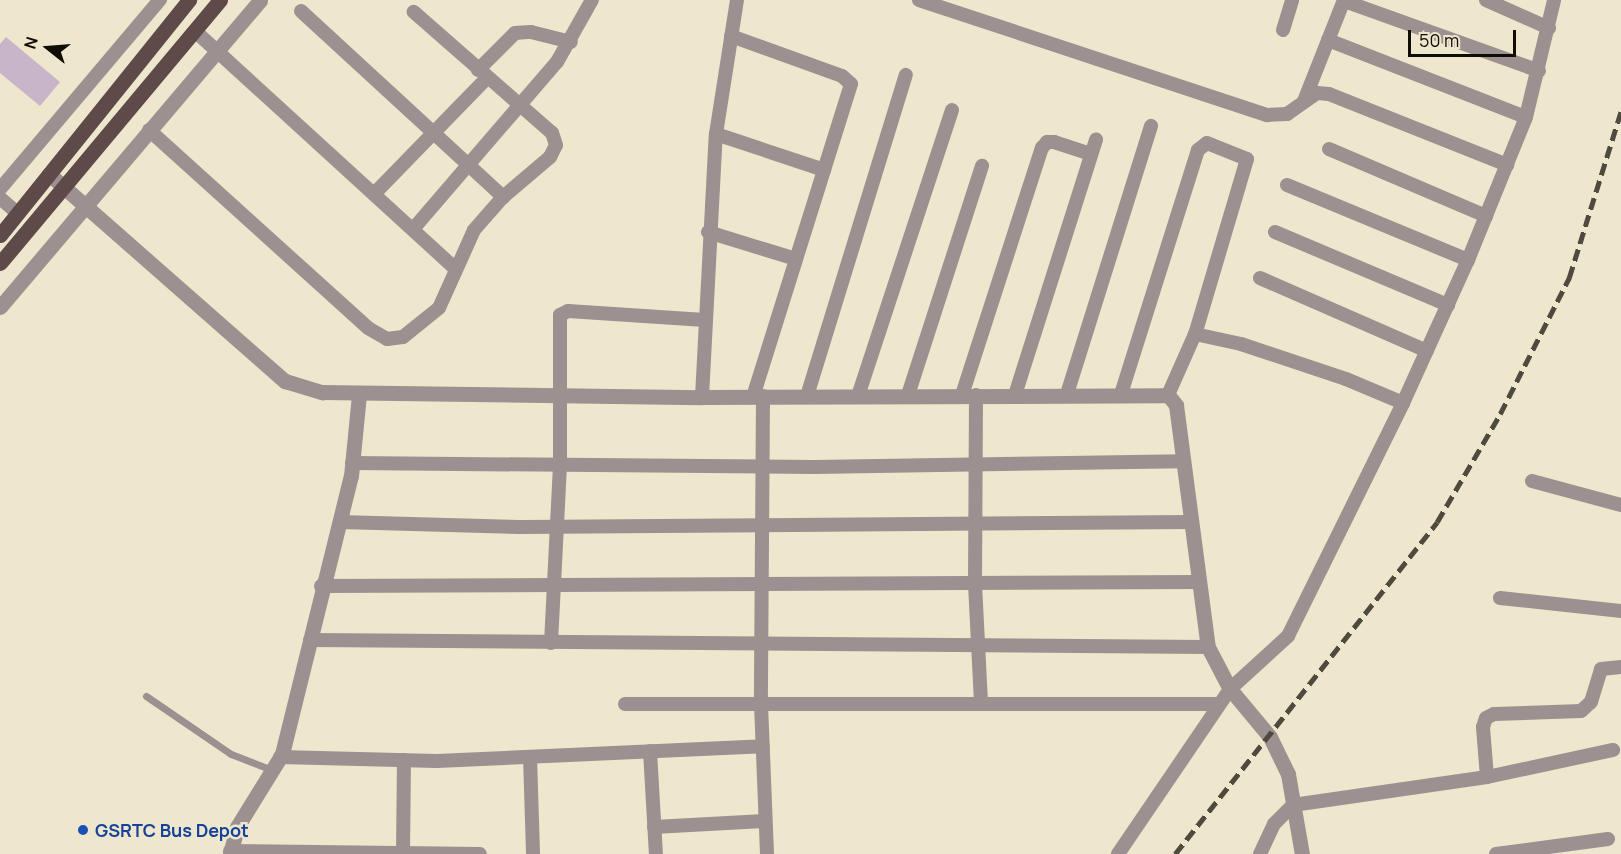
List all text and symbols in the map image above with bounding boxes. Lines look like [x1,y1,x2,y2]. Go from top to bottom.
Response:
north arrow [18,18,78,78]
scale bar [1411,18,1519,56]
text: 50 m [1419,28,1459,52]
text: N [19,34,43,51]
place label: GSRTC Bus Depot [95,819,249,841]
marker: GSRTC Bus Depot [76,823,90,837]

